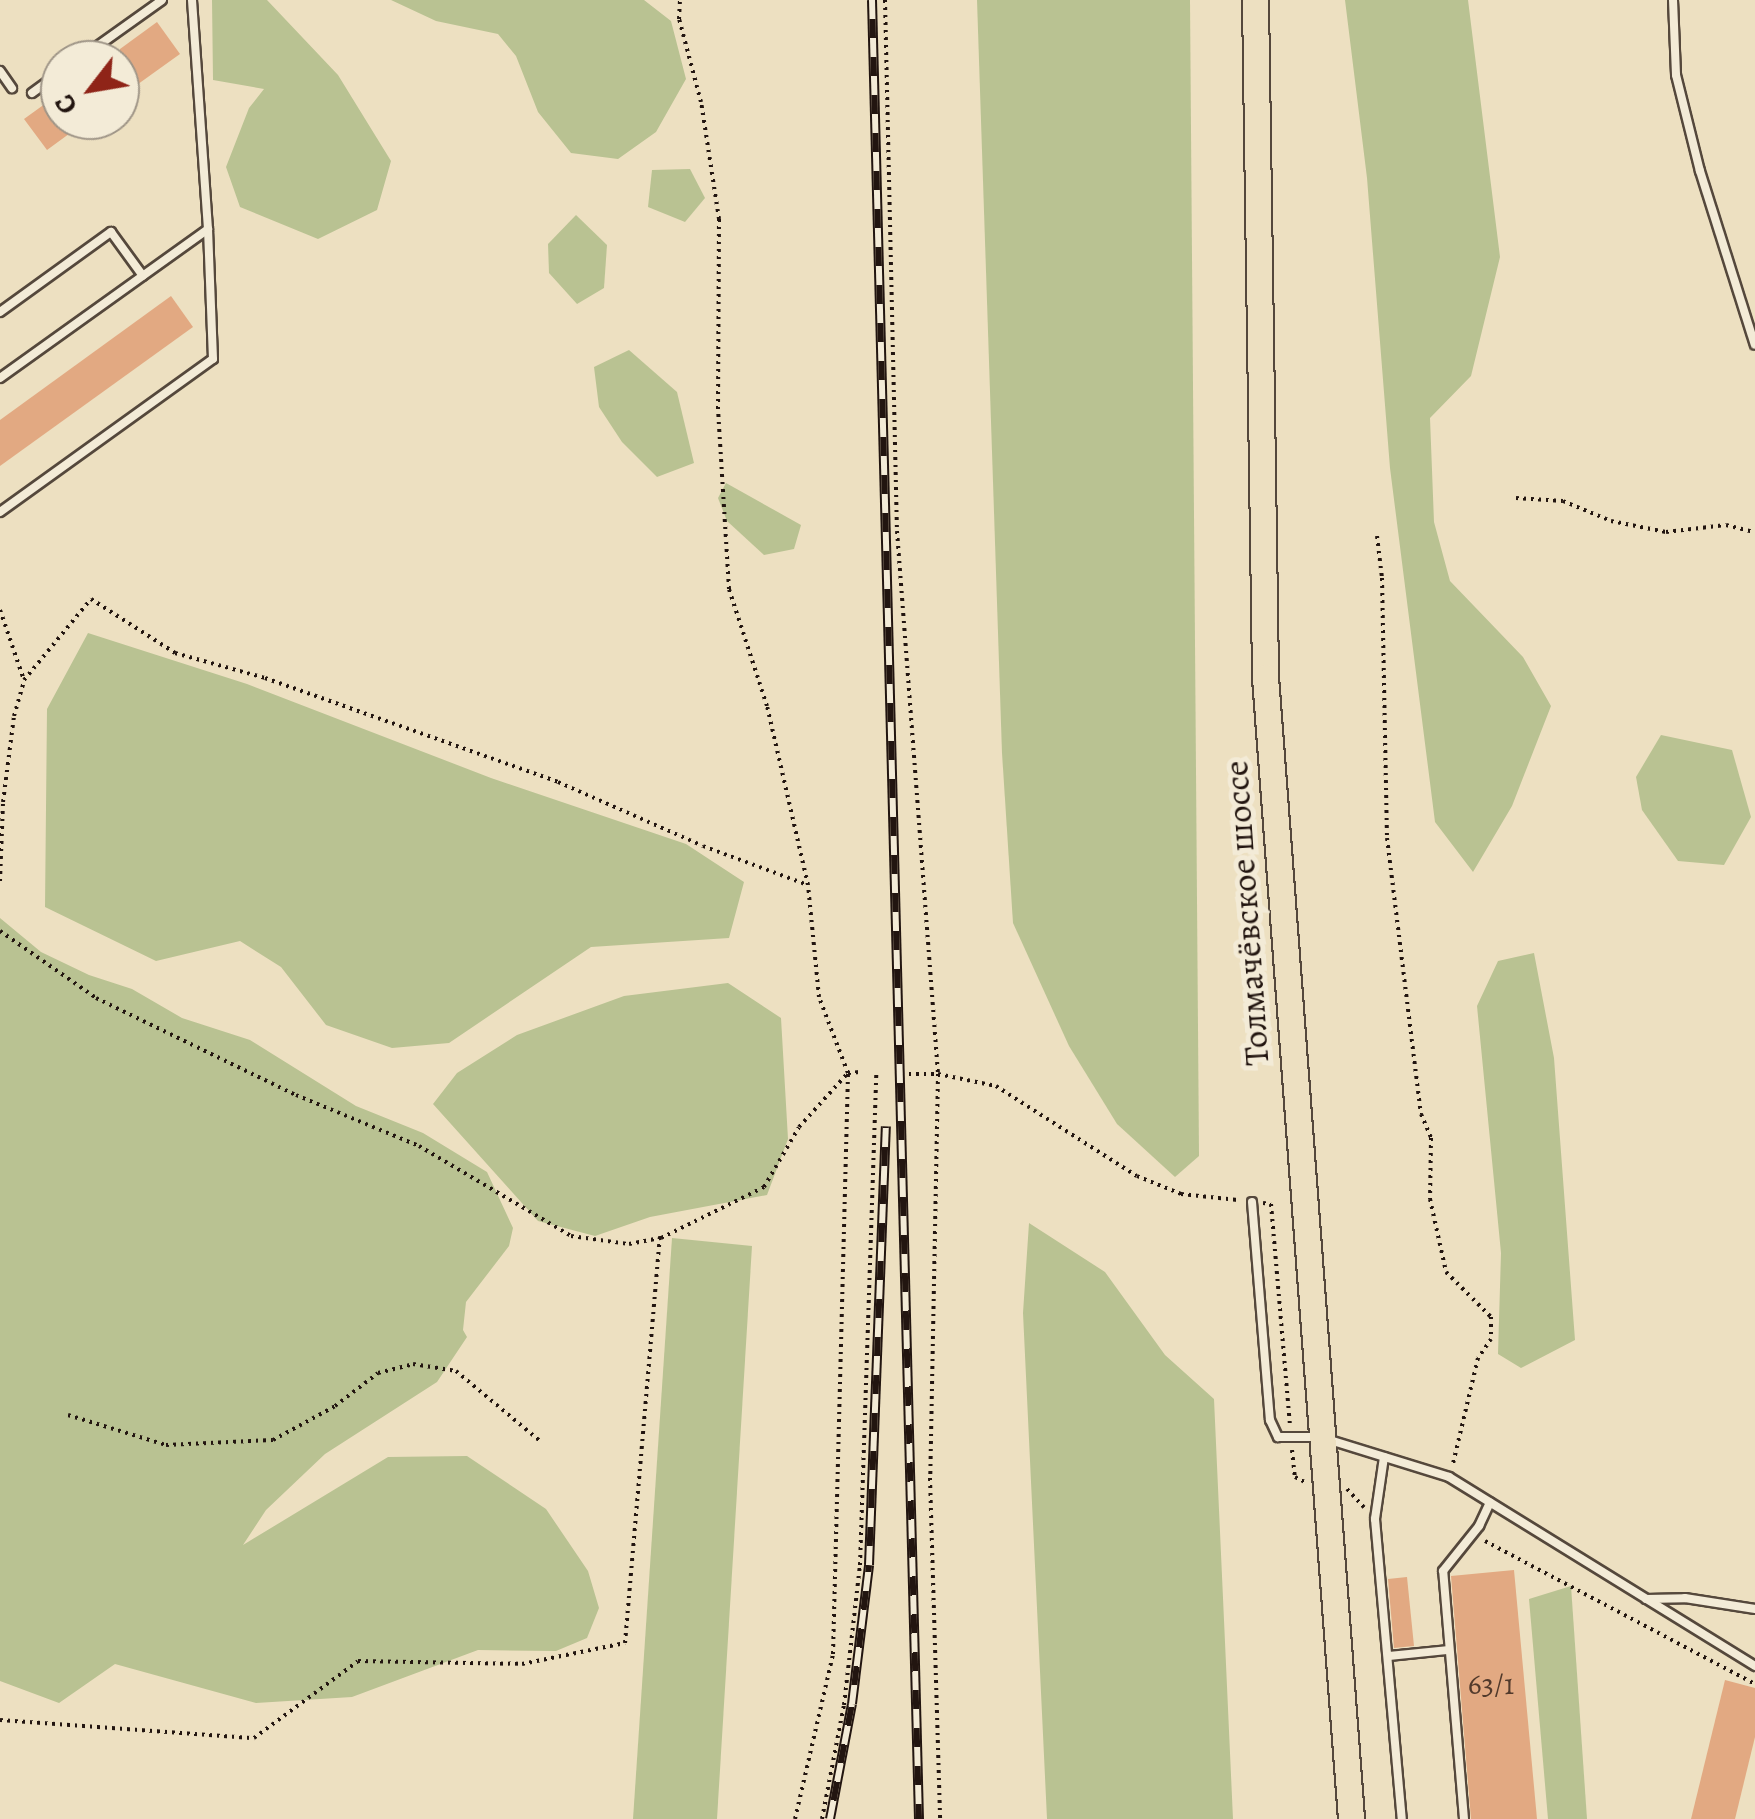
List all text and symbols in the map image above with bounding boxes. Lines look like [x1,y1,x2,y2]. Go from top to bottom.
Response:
north arrow [40,40,140,140]
text: С [45,87,87,122]
street label: Толмачёвское шоссе [1214,759,1278,1067]
house number: 63/1 [1468,1666,1514,1702]

